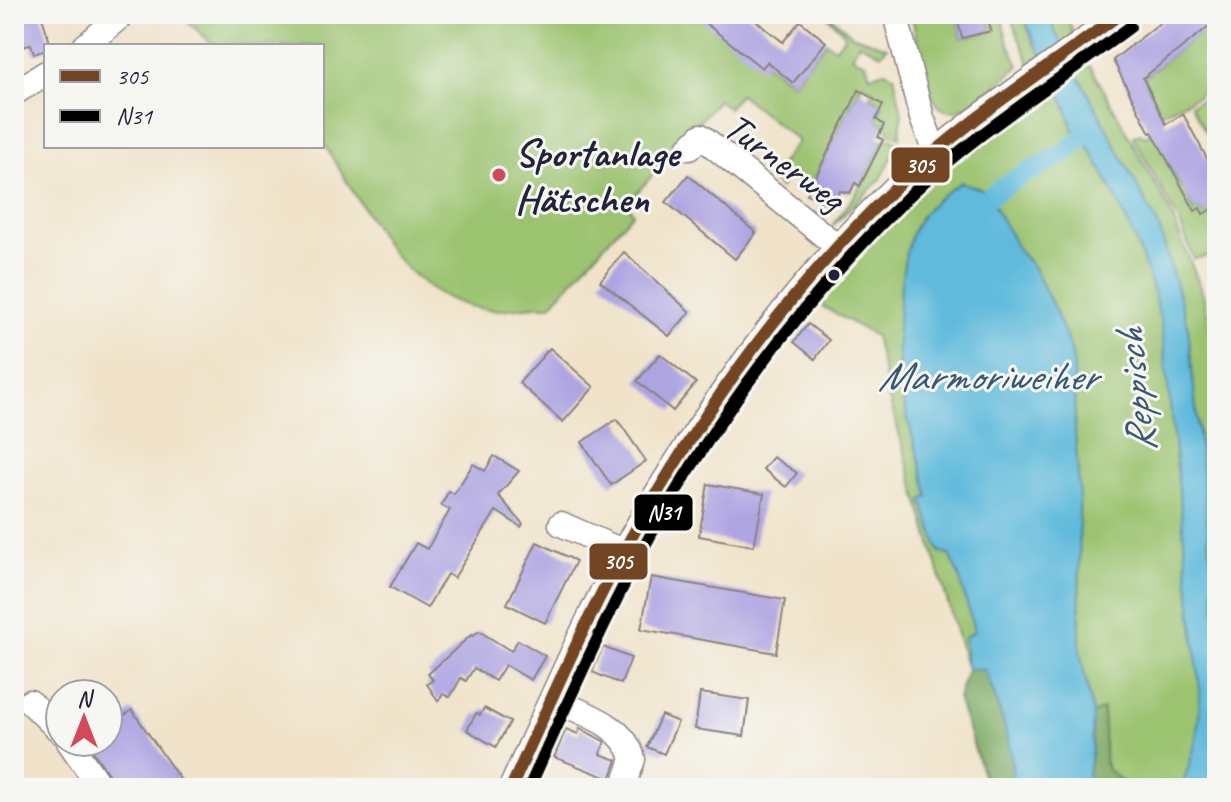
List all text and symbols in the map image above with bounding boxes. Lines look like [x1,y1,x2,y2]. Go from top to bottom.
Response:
legend [44,44,324,148]
text: 305 [116,61,150,91]
text: N31 [116,101,153,131]
street label: Turnerweg [714,101,857,224]
place label: Sportanlage Hätschen [515,128,682,224]
line badge: 305 [890,146,951,184]
text: 305 [905,152,937,180]
marker: Sportanlage Hätschen [490,166,508,184]
unlabelled marker [826,267,842,283]
water label: Reppisch [1102,324,1168,455]
water label: Marmoriweiher [878,350,1103,403]
line badge: N31 [633,493,694,532]
text: N31 [647,499,683,527]
line badge: 305 [588,542,649,581]
text: 305 [603,548,635,576]
north arrow [44,678,124,758]
text: N [77,685,94,713]

